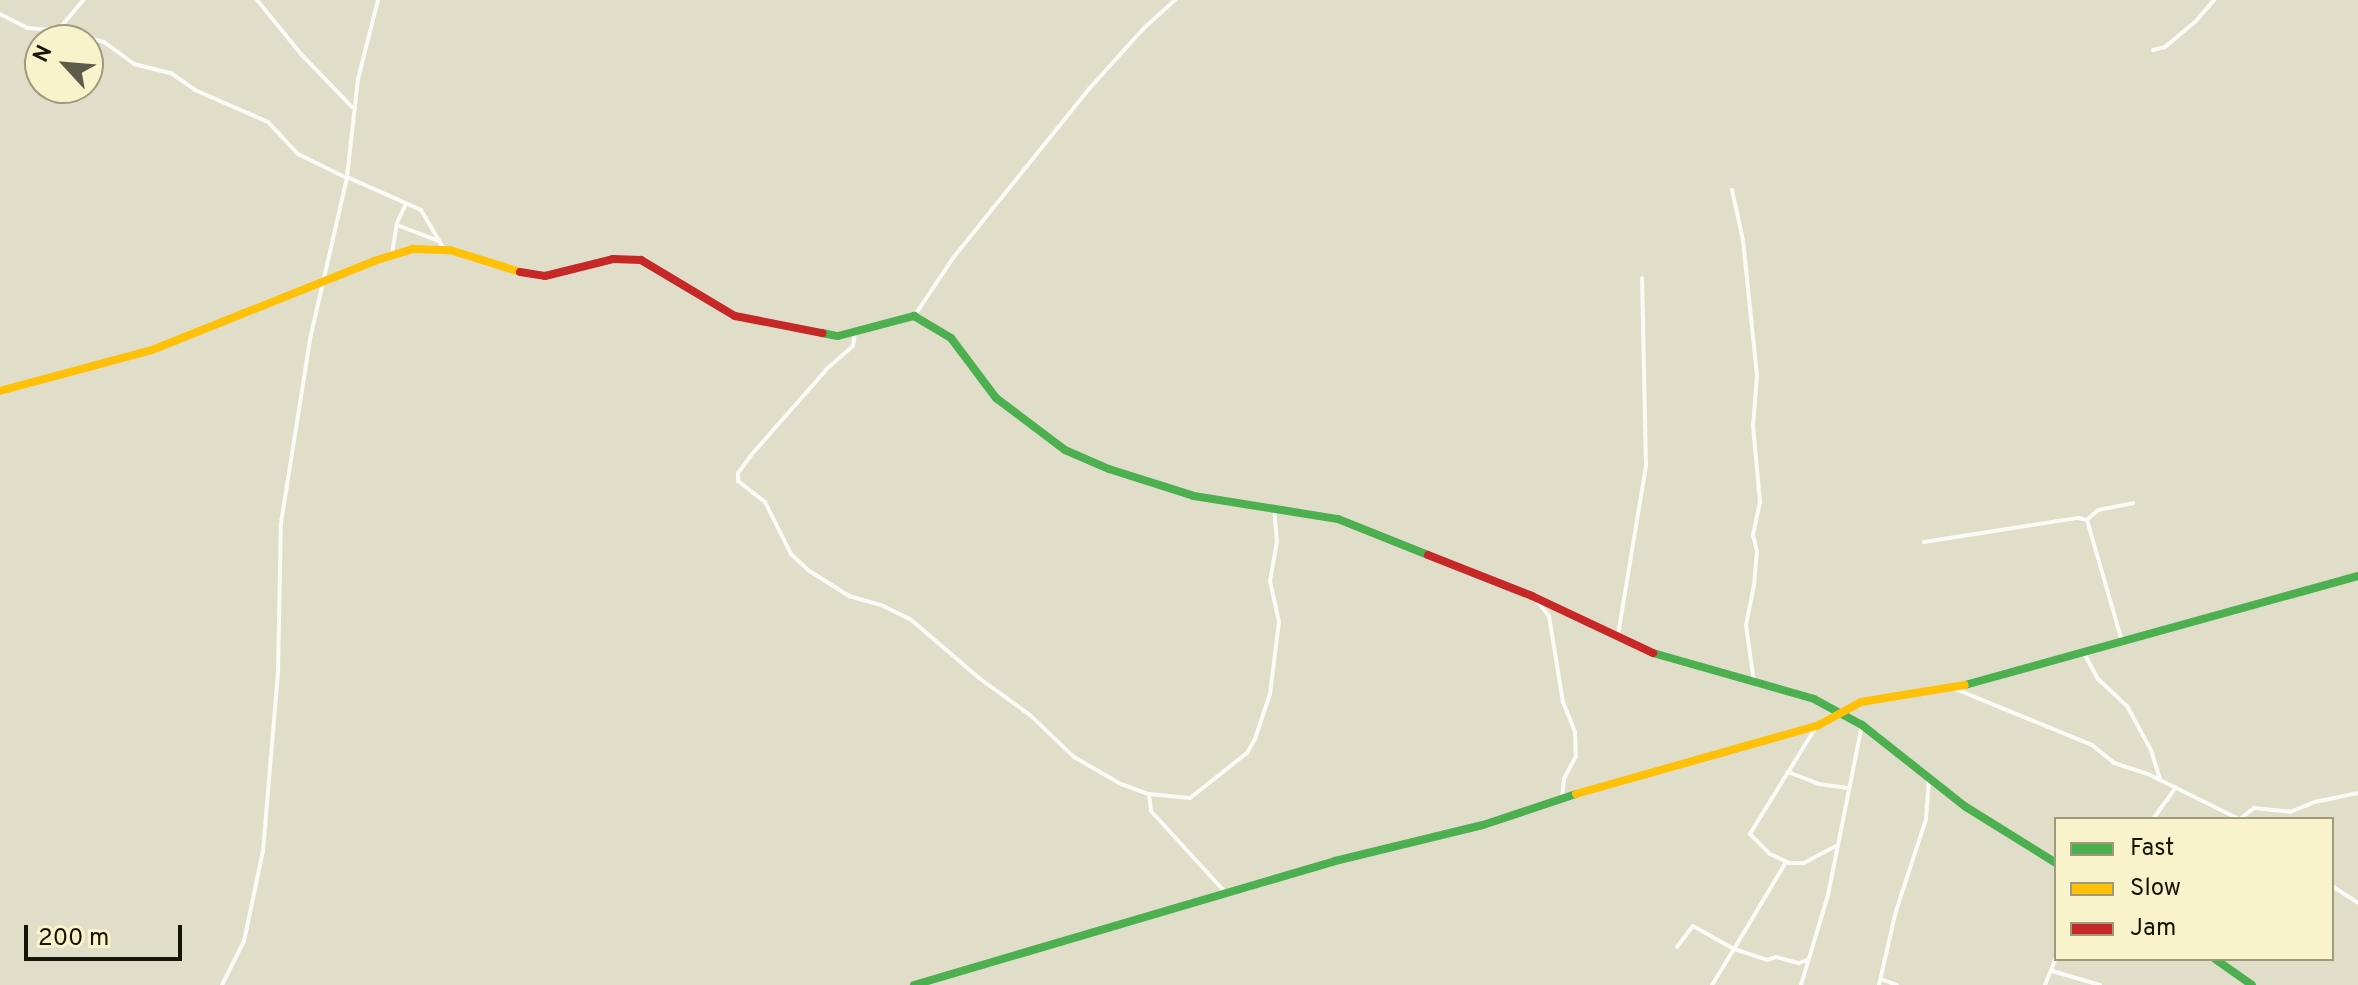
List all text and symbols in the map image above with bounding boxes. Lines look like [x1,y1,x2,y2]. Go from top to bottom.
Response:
north arrow [24,24,104,104]
text: N [28,41,59,67]
legend [2054,817,2334,961]
text: Fast [2130,834,2174,864]
text: Slow [2130,874,2181,904]
scale bar [28,909,186,959]
text: Jam [2130,914,2176,944]
text: 200 m [38,924,109,954]

